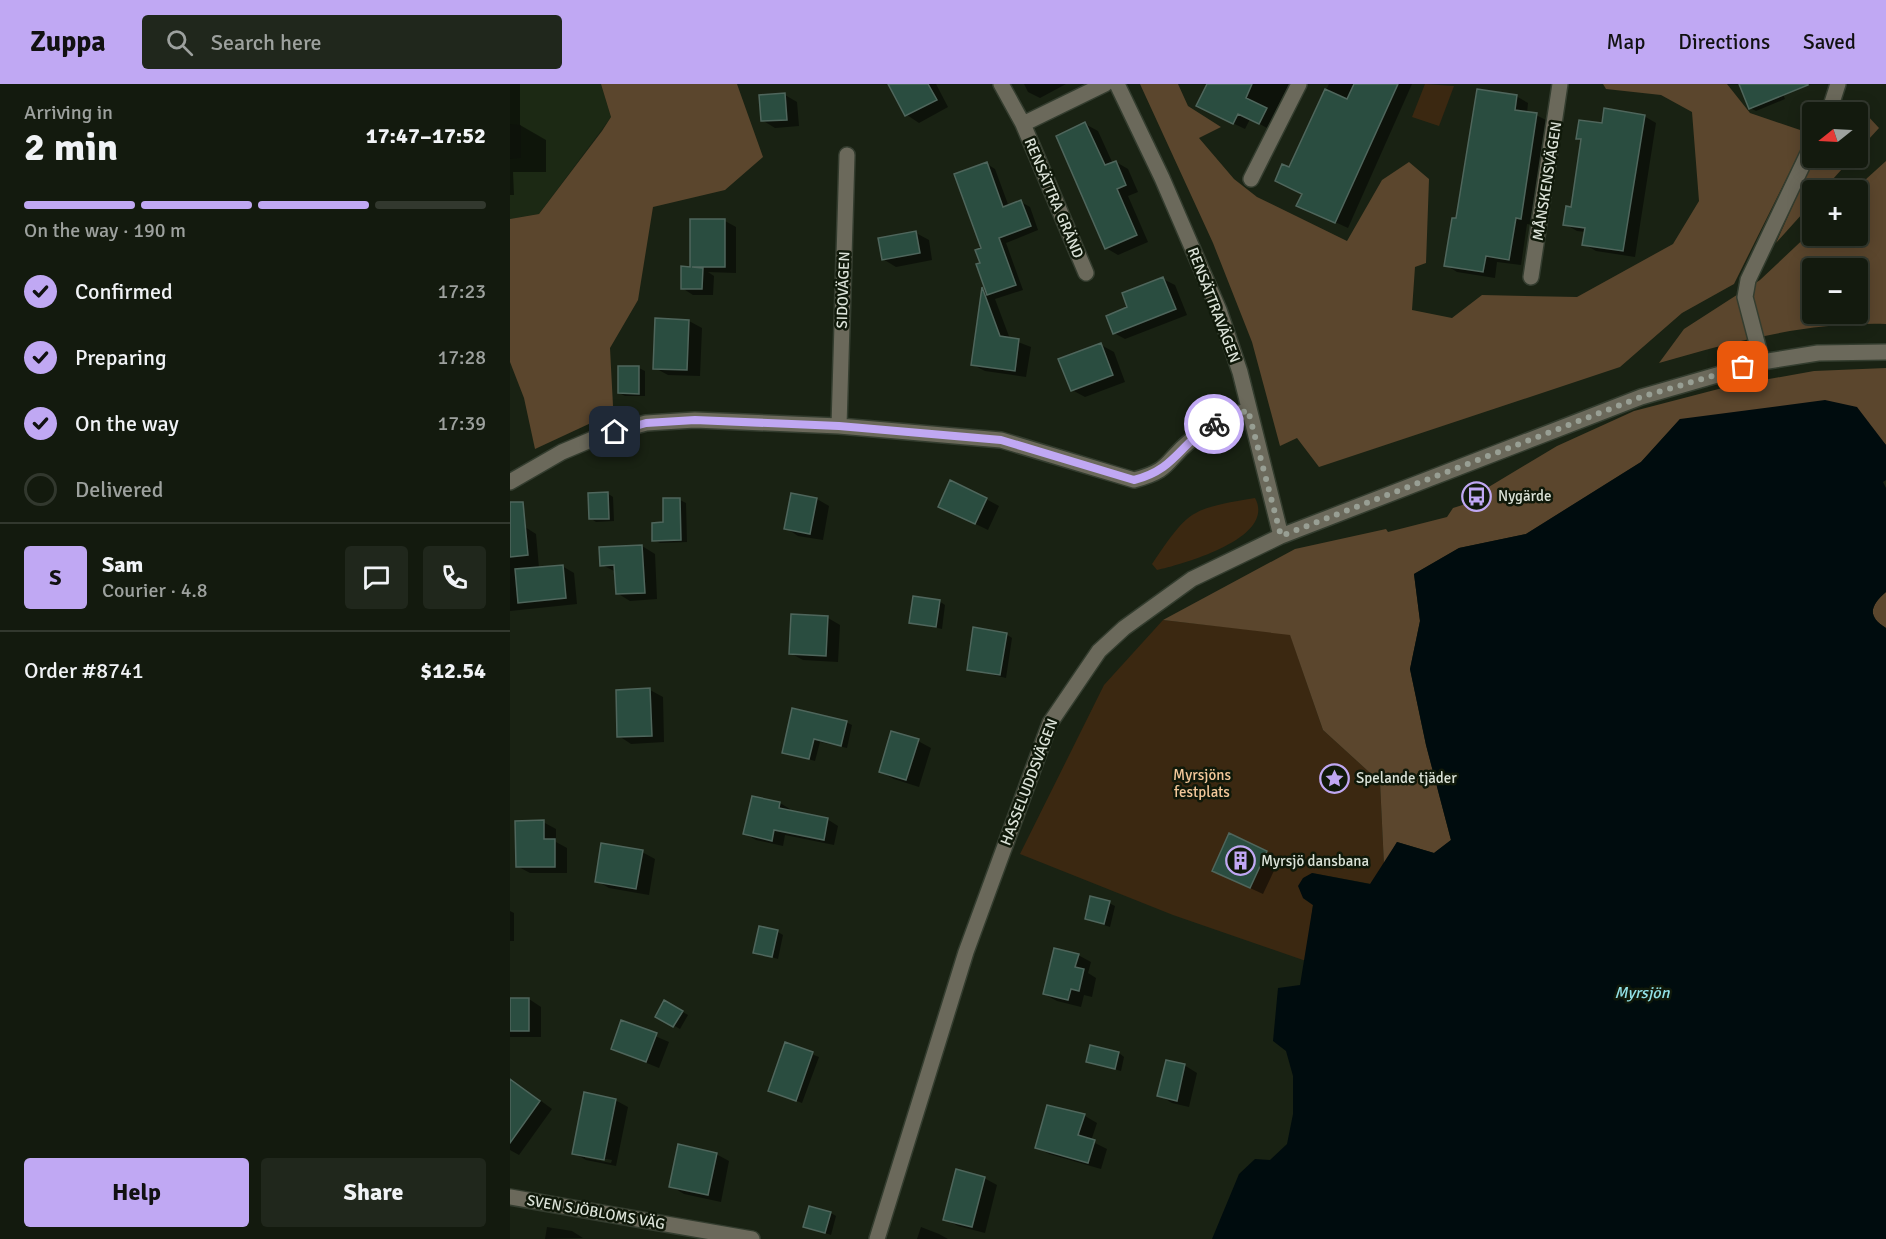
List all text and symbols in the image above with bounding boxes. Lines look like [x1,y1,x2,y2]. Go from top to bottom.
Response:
search box [142,15,562,69]
text: Zuppa [30,25,106,59]
icon: search [163,26,196,59]
text: Search here [211,29,322,56]
text: Map [1607,29,1645,55]
text: Directions [1678,29,1770,55]
text: Saved [1803,29,1856,55]
text: Arriving in [24,100,113,125]
north arrow [1802,102,1868,168]
map controls [1802,102,1868,324]
street label: MÅNSKENSVÄGEN [1529,120,1565,242]
text: 17:47–17:52 [366,122,486,149]
text: 2 min [24,123,118,171]
street label: RENSÄTTRA GRÄND [1021,135,1087,261]
button: + [1802,180,1868,246]
text: On the way · 190 m [24,218,186,243]
street label: RENSÄTTRAVÄGEN [1184,245,1244,365]
street label: SIDOVÄGEN [833,251,853,329]
button: − [1802,258,1868,324]
icon: check [24,275,57,308]
text: Confirmed [75,278,173,305]
text: 17:23 [437,279,486,304]
icon: check [24,341,57,374]
pin [1717,341,1768,392]
text: Preparing [75,344,167,371]
text: 17:28 [437,345,486,370]
icon: bag [1726,350,1759,383]
courier [1184,394,1244,454]
pin [589,406,640,457]
icon: check [24,407,57,440]
icon: bike [1198,408,1231,441]
text: On the way [75,410,179,437]
text: 17:39 [437,411,486,436]
icon: home [598,415,631,448]
text: Delivered [75,476,163,503]
bus stop icon: Nygärde [1461,480,1493,512]
place label: Nygärde [1498,487,1551,505]
button: chat [345,546,408,609]
button: phone [423,546,486,609]
text: Sam [102,551,143,578]
text: S [49,564,62,591]
text: Courier · 4.8 [102,578,208,603]
text: Order #8741 [24,657,144,684]
text: $12.54 [420,657,486,684]
street label: HASSELUDDSVÄGEN [997,716,1061,848]
place icon: Spelande tjäder [1319,762,1351,794]
park label: Myrsjöns festplats [1173,766,1231,801]
place label: Spelande tjäder [1356,769,1457,787]
building icon: Myrsjö dansbana [1224,845,1256,877]
place label: Myrsjö dansbana [1261,852,1369,870]
water label: Myrsjön [1615,983,1671,1003]
button: Help [24,1158,249,1227]
button: Share [261,1158,486,1227]
street label: SVEN SJÖBLOMS VÄG [526,1191,666,1233]

